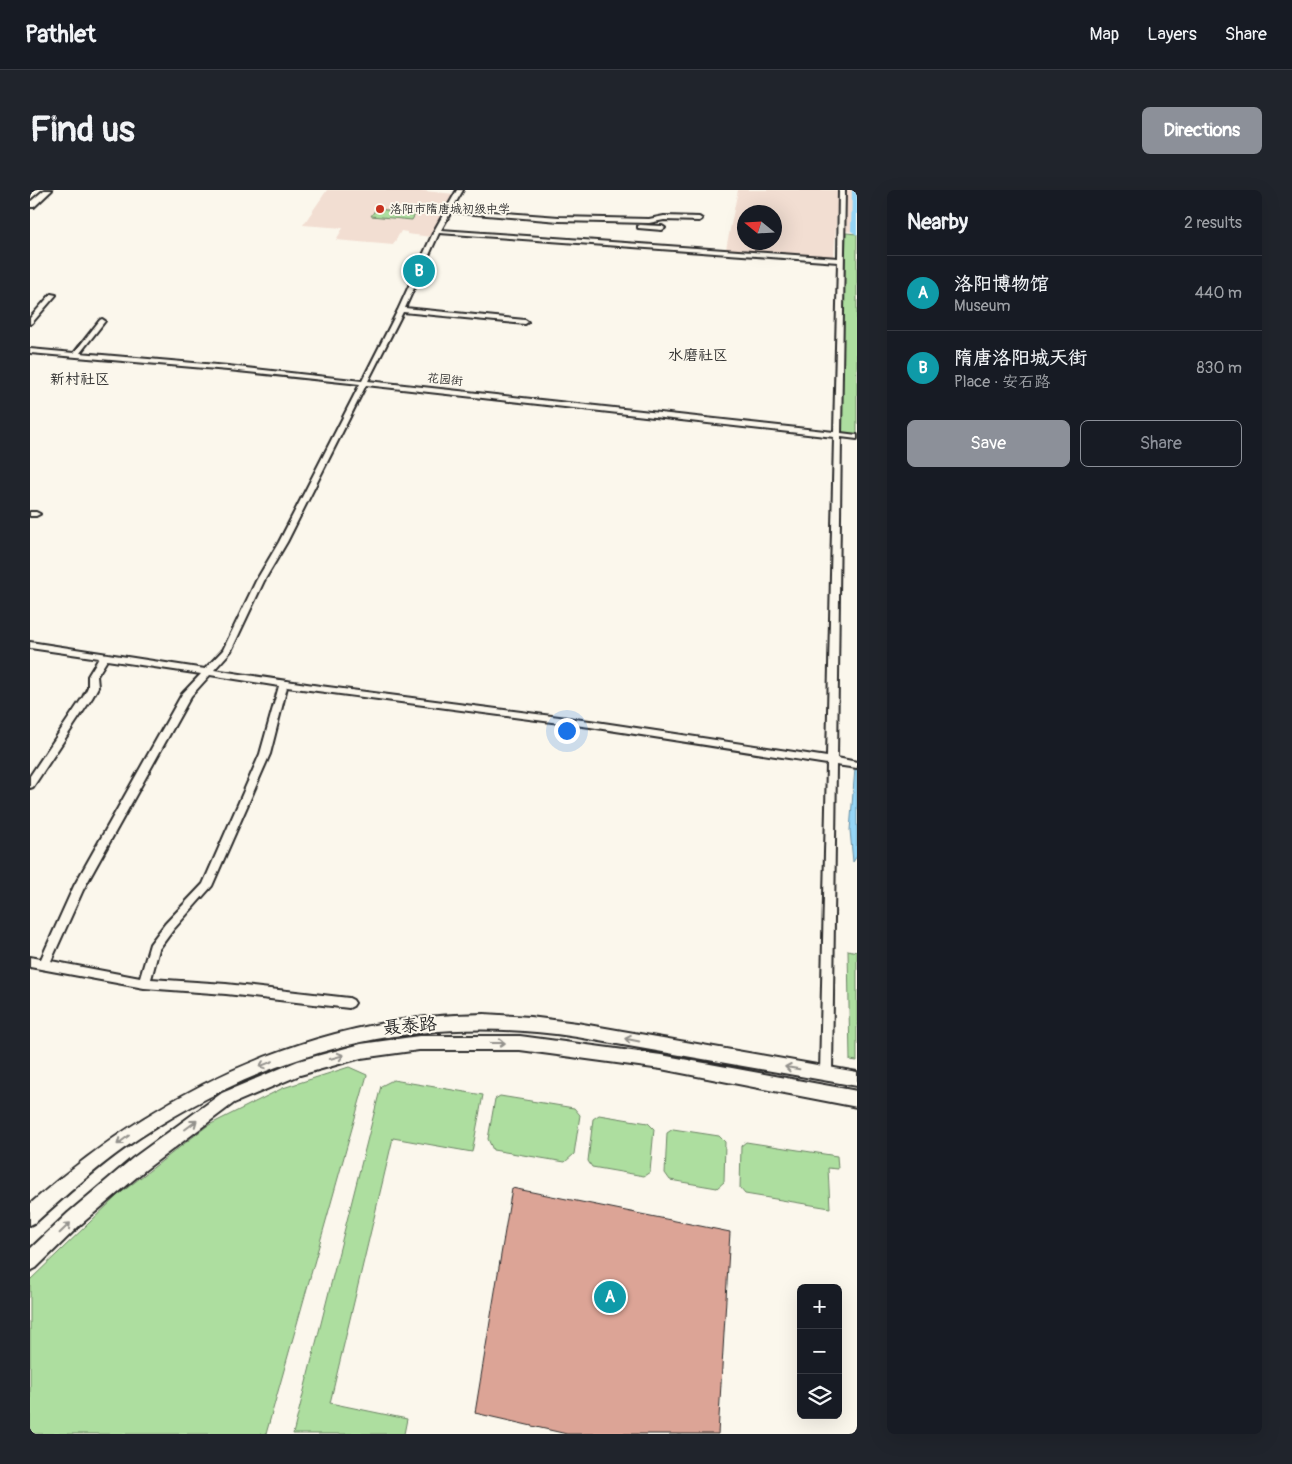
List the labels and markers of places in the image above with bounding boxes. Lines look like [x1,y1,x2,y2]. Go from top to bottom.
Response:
place label: 洛阳市隋唐城初级中学 [390,202,510,217]
marker: 洛阳市隋唐城初级中学 [374,203,386,215]
pin: B [403,252,435,290]
pin: A [594,1278,626,1316]

